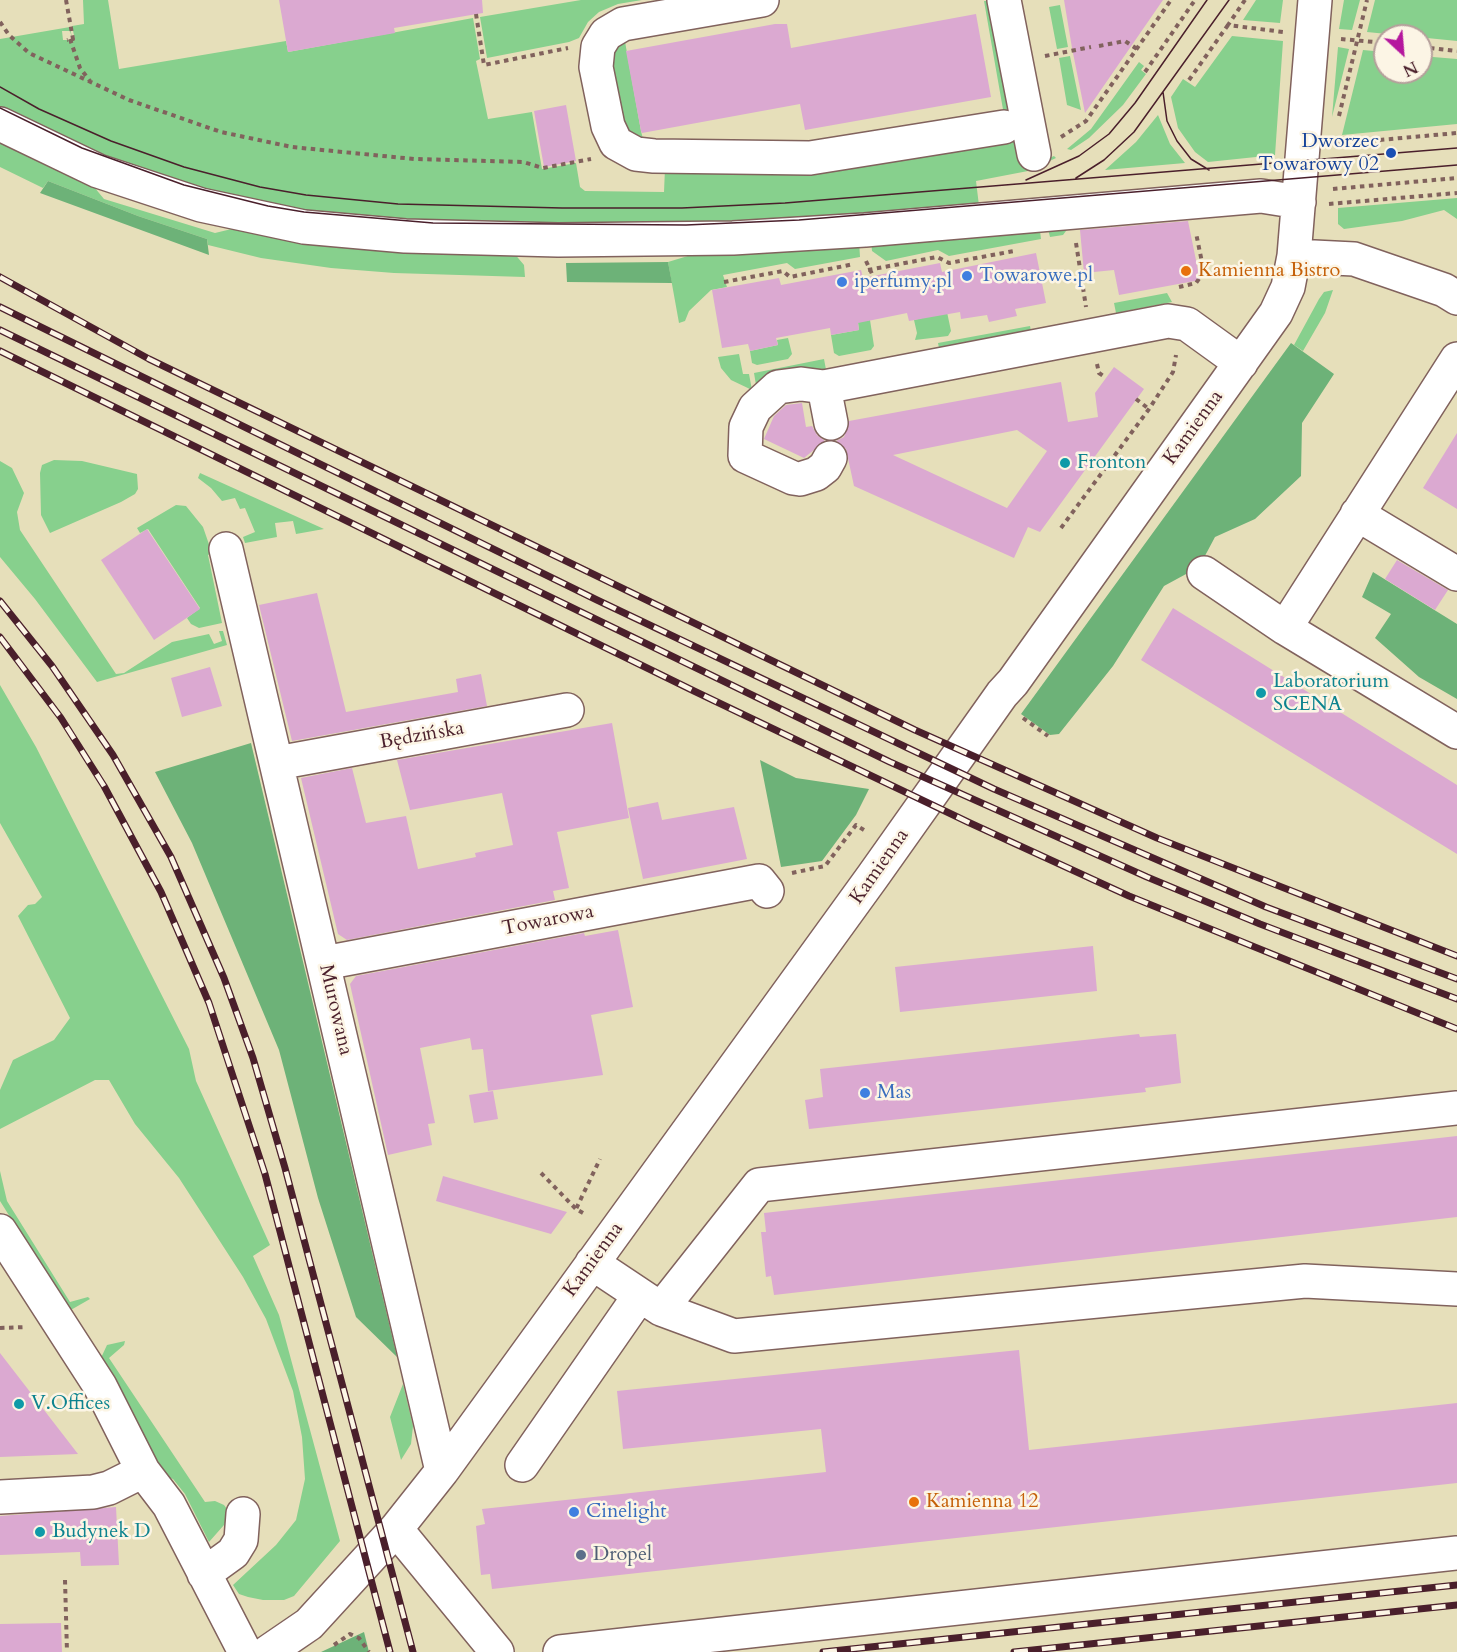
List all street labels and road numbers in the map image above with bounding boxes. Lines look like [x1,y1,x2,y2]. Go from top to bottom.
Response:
street label: Kamienna [1159,386,1229,470]
street label: Będzińska [378,717,466,755]
street label: Kamienna [845,825,915,909]
street label: Towarowa [500,900,596,942]
street label: Murowana [313,962,357,1058]
street label: Kamienna [559,1218,629,1302]

